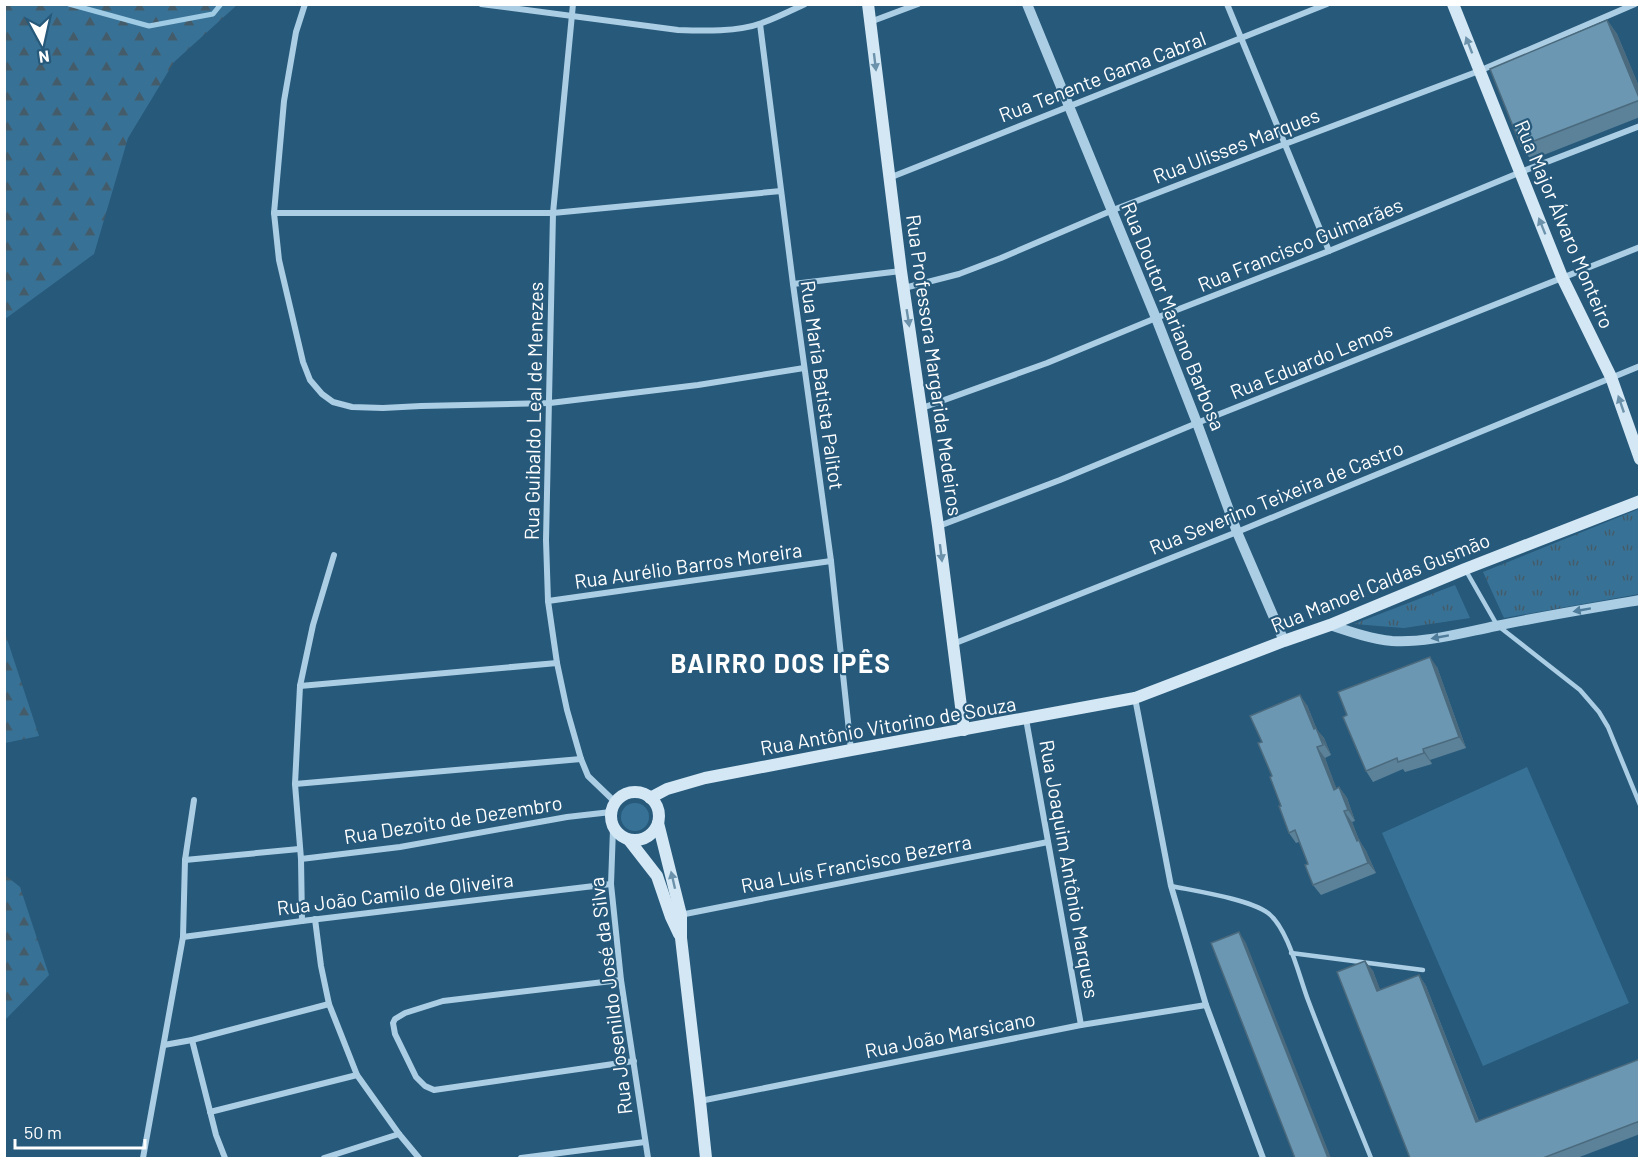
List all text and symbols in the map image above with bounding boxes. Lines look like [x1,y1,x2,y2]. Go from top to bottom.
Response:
north arrow [12,12,72,72]
street label: Rua Tenente Gama Cabral [995,25,1209,127]
one-way arrow [1464,36,1473,54]
text: N [38,47,51,67]
one-way arrow [870,53,880,72]
street label: Rua Ulisses Marques [1149,102,1323,188]
street label: Rua Major Álvaro Monteiro [1510,116,1620,332]
street label: Rua Francisco Guimarães [1194,192,1406,296]
street label: Rua Doutor Mariano Barbosa [1117,198,1231,434]
street label: Rua Professora Margarida Medeiros [902,213,968,517]
one-way arrow [1537,217,1546,235]
street label: Rua Maria Batista Palitot [796,279,850,491]
street label: Rua Guibaldo Leal de Menezes [519,282,547,540]
one-way arrow [904,309,913,328]
street label: Rua Eduardo Lemos [1226,316,1396,404]
one-way arrow [1615,395,1625,413]
street label: Rua Severino Teixeira de Castro [1145,435,1407,559]
street label: Rua Manoel Caldas Gusmão [1267,527,1493,637]
street label: Rua Aurélio Barros Moreira [573,537,803,593]
one-way arrow [937,544,946,563]
one-way arrow [1572,606,1591,615]
one-way arrow [1430,633,1449,642]
district label: BAIRRO DOS IPÊS [670,647,892,678]
street label: Rua Antônio Vitorino de Souza [758,691,1018,759]
street label: Rua Joaquim Antônio Marques [1035,738,1105,1000]
street label: Rua Dezoito de Dezembro [342,790,564,848]
street label: Rua Luís Francisco Bezerra [739,829,973,897]
street label: Rua João Camilo de Oliveira [275,867,515,919]
one-way arrow [667,871,677,889]
street label: Rua Josenildo José da Silva [584,876,636,1116]
street label: Rua João Marsicano [863,1006,1037,1062]
scale bar [15,1112,146,1150]
text: 50 m [24,1121,62,1143]

